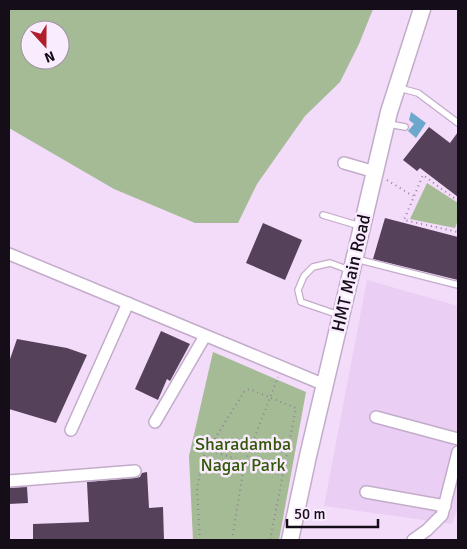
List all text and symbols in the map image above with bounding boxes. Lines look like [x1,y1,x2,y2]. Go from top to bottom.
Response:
north arrow [20,20,70,70]
text: N [42,47,57,66]
street label: HMT Main Road [327,212,375,334]
park label: Sharadamba Nagar Park [195,433,291,476]
scale bar [287,496,378,528]
text: 50 m [294,505,325,523]

